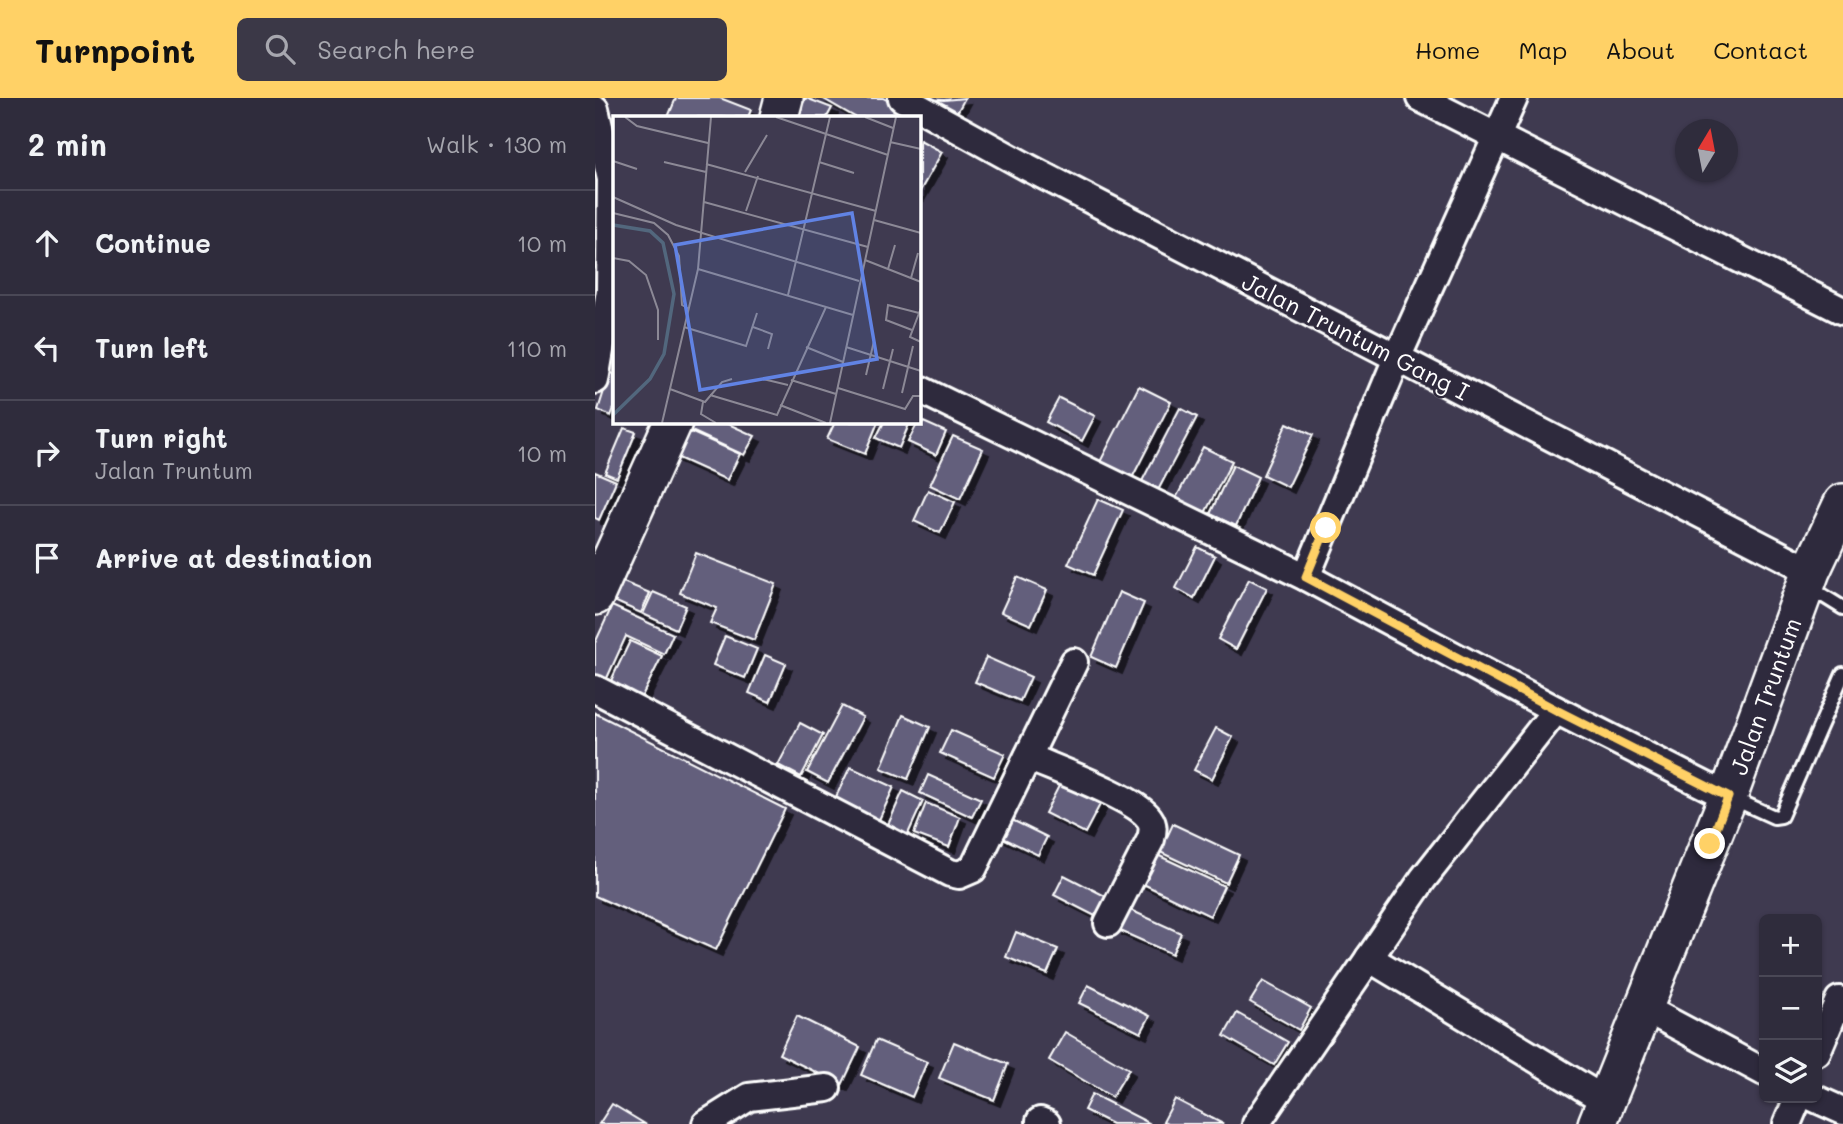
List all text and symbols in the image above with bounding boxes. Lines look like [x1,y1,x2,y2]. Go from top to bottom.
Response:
search box [237,18,727,81]
text: Turnpoint [35,28,195,71]
icon: search [261,30,299,68]
text: Search here [317,32,475,66]
text: Home [1415,34,1480,65]
text: Map [1518,34,1567,65]
text: About [1605,34,1675,65]
text: Contact [1713,34,1808,65]
inset map [613,116,921,424]
north arrow [1675,119,1738,182]
text: 2 min [28,124,107,164]
text: Walk · 130 m [426,129,567,159]
icon: ahead [28,224,66,262]
text: Continue [95,226,211,260]
text: 10 m [517,228,567,258]
street label: Jalan Truntum Gang I [1237,265,1475,407]
icon: left [28,329,66,367]
text: Turn left [95,331,208,365]
text: 110 m [507,333,567,363]
text: Turn right [95,421,228,455]
icon: right [28,434,66,472]
text: 10 m [517,438,567,468]
text: Jalan Truntum [95,455,253,485]
route start [1310,512,1341,543]
icon: arrive [28,539,66,577]
text: Arrive at destination [95,541,372,575]
street label: Jalan Truntum [1722,613,1808,779]
route end [1694,828,1725,859]
map controls [1759,914,1822,1103]
button: + [1759,914,1822,977]
button: − [1759,977,1822,1040]
button: layers [1759,1040,1822,1103]

